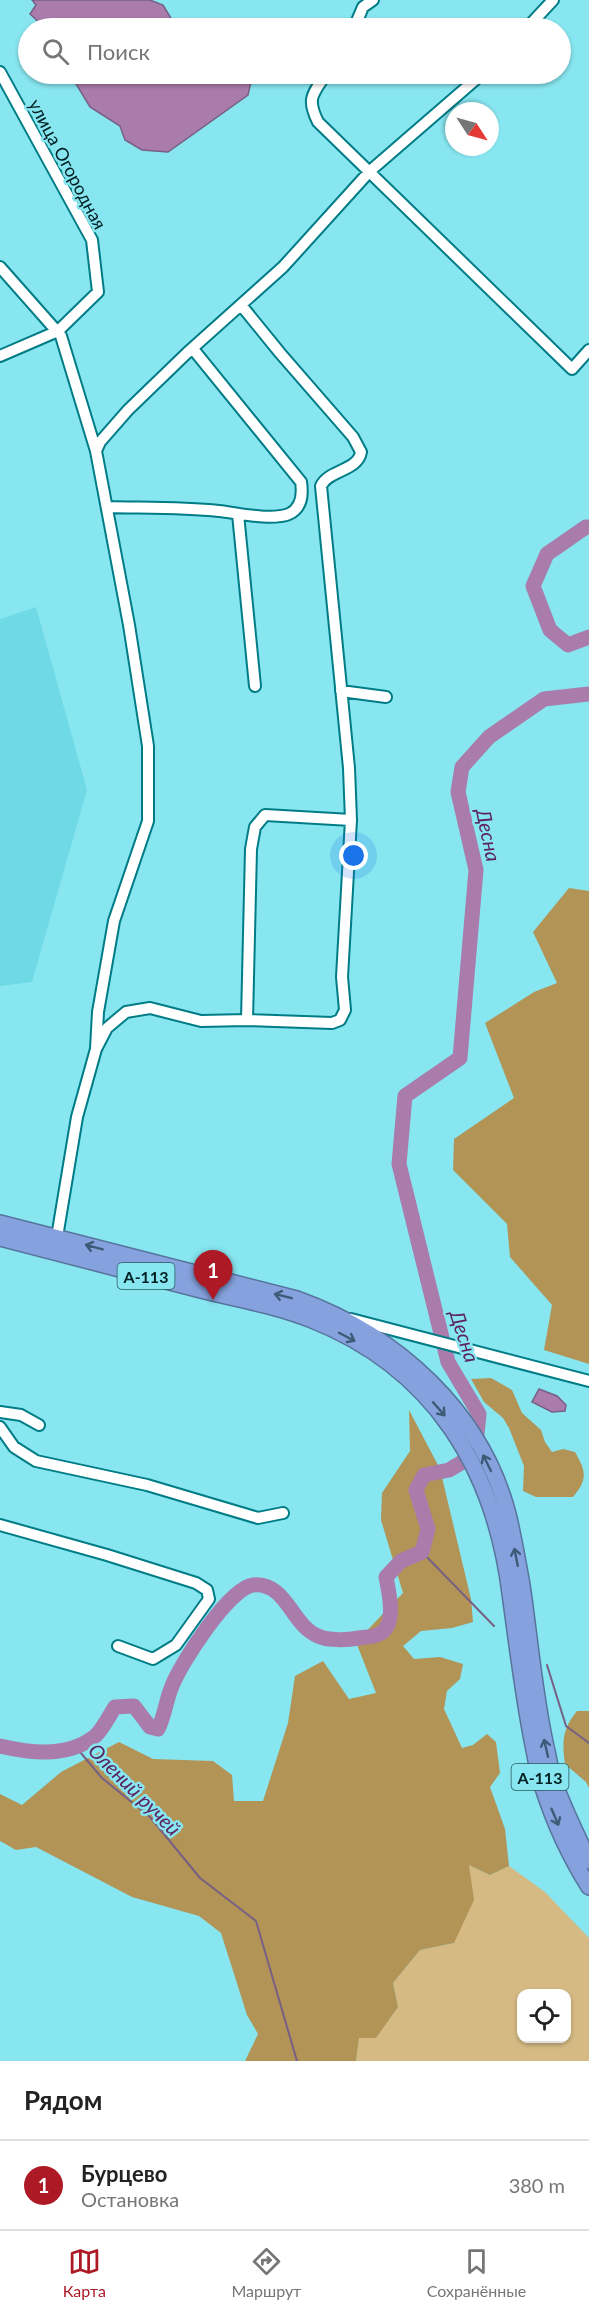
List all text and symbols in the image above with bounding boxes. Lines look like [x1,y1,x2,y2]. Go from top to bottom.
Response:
search box [18,18,571,84]
icon: search [39,35,72,68]
text: Поиск [87,38,150,65]
street label: улица Огородная [24,95,112,233]
north arrow [445,102,499,156]
water label: Десна [472,805,506,864]
your location [339,841,368,870]
one-way arrow [85,1241,104,1253]
pin: 1 [194,1250,232,1300]
road number: А-113 [118,1263,174,1289]
one-way arrow [274,1289,293,1301]
water label: Десна [445,1306,485,1365]
one-way arrow [337,1332,355,1343]
one-way arrow [432,1401,445,1417]
one-way arrow [481,1454,493,1472]
one-way arrow [510,1548,521,1568]
water label: Олений ручей [84,1738,186,1840]
one-way arrow [540,1738,552,1757]
road number: А-113 [512,1764,568,1790]
one-way arrow [550,1807,561,1826]
map controls [517,1989,571,2043]
button: locate [517,1989,571,2043]
text: Рядом [24,2084,102,2116]
text: Бурцево [81,2160,167,2187]
text: 1 [38,2173,49,2197]
text: 380 m [509,2173,565,2197]
text: Остановка [81,2187,179,2211]
tab: Карта [63,2245,106,2300]
tab: Маршрут [231,2245,301,2300]
tab: Сохранённые [427,2245,526,2300]

